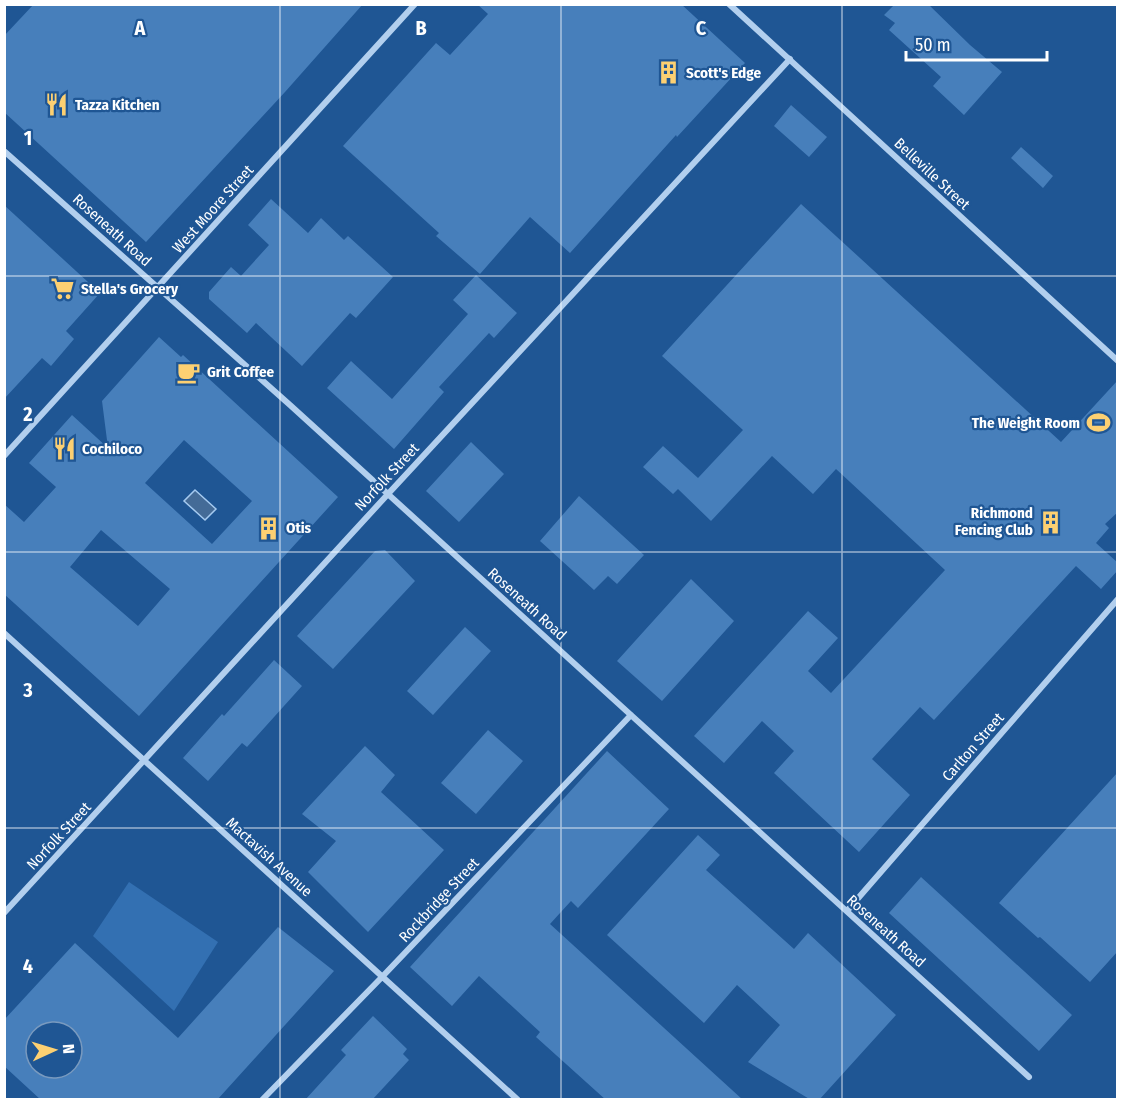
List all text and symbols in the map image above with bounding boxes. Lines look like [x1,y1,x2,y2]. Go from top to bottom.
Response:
text: A [134,16,147,40]
text: B [415,16,427,40]
text: C [696,16,707,40]
scale bar [906,24,1047,62]
text: 50 m [915,34,951,56]
building icon: Scott's Edge [655,60,681,86]
place label: Scott's Edge [686,64,761,82]
restaurant icon: Tazza Kitchen [44,92,70,118]
place label: Tazza Kitchen [75,96,160,114]
text: 1 [24,126,32,150]
street label: Belleville Street [890,134,974,214]
street label: West Moore Street [169,161,257,257]
street label: Roseneath Road [69,190,155,270]
supermarket icon: Stella's Grocery [50,276,76,302]
place label: Stella's Grocery [81,280,179,298]
cafe icon: Grit Coffee [176,359,202,385]
place label: Grit Coffee [207,363,275,381]
text: 2 [22,402,33,426]
sports icon: The Weight Room [1085,410,1111,436]
place label: The Weight Room [972,414,1080,432]
restaurant icon: Cochiloco [51,436,77,462]
street label: Norfolk Street [351,439,423,515]
place label: Cochiloco [82,440,142,458]
place label: Richmond Fencing Club [955,504,1033,539]
building icon: Richmond Fencing Club [1038,509,1064,535]
building icon: Otis [255,515,281,541]
place label: Otis [286,519,312,537]
street label: Roseneath Road [484,564,570,644]
text: 3 [22,678,33,702]
street label: Carlton Street [938,709,1008,785]
street label: Norfolk Street [23,798,95,874]
street label: Mactavish Avenue [222,814,316,900]
street label: Rockbridge Street [395,854,483,946]
street label: Roseneath Road [843,891,929,971]
text: 4 [23,954,33,978]
north arrow [24,1020,84,1080]
text: N [59,1044,78,1054]

